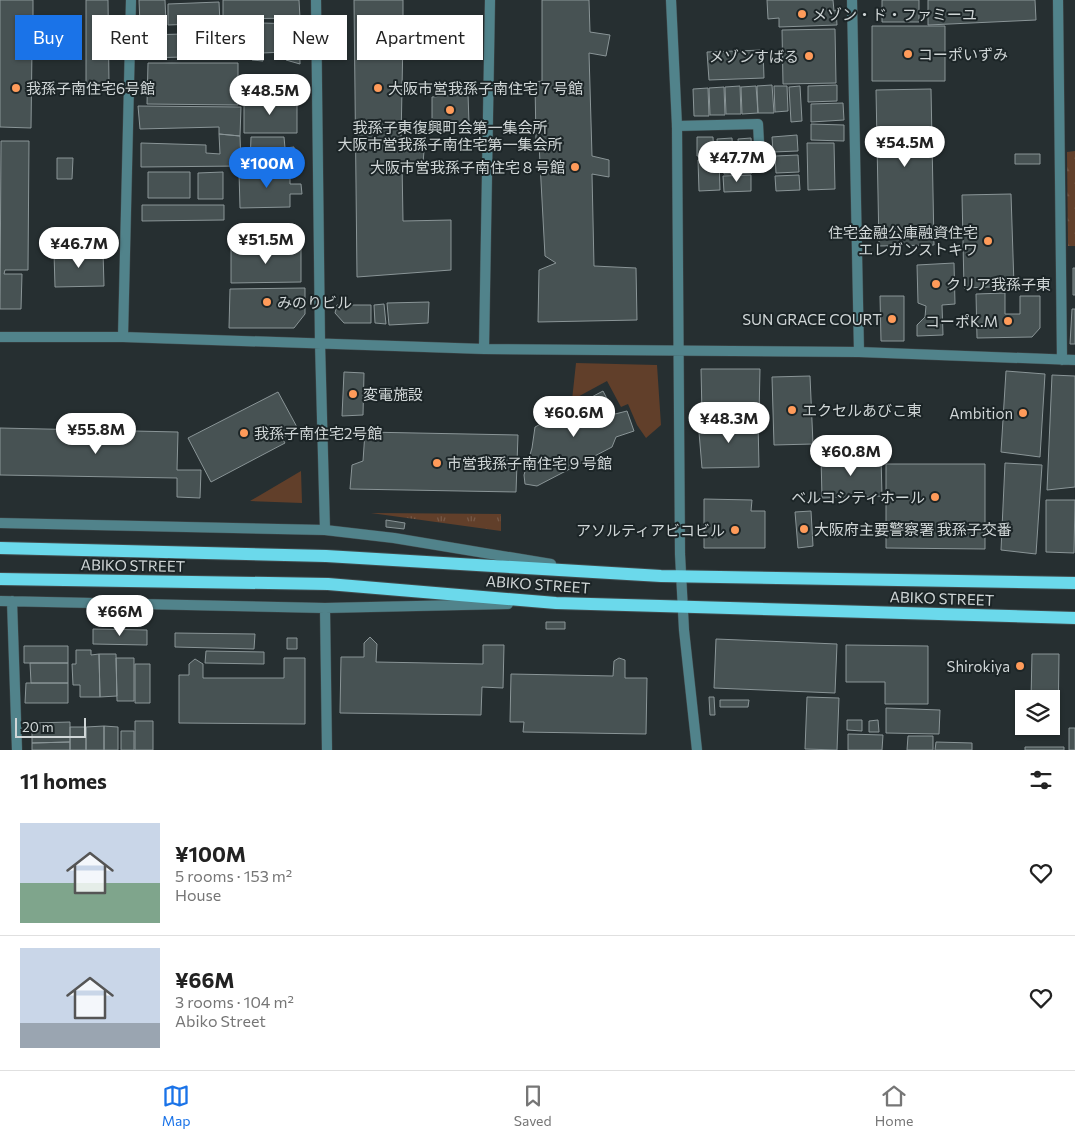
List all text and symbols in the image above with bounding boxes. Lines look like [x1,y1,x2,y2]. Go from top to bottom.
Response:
place label: メゾン・ド・ファミーユ [812,5,977,23]
marker: メゾン・ド・ファミーユ [796,8,808,20]
chip: Buy [15,15,82,60]
chip: Rent [92,15,167,60]
chip: Filters [177,15,264,60]
chip: New [274,15,347,60]
chip: Apartment [357,15,483,60]
place label: コーポいずみ [918,45,1008,63]
place label: メゾンすばる [709,47,799,65]
marker: コーポいずみ [902,48,914,60]
marker: メゾンすばる [803,50,815,62]
pin: ¥48.5M [229,74,311,116]
place label: 我孫子南住宅6号館 [26,79,155,97]
place label: 大阪市営我孫子南住宅７号館 [388,79,583,97]
text: ¥48.5M [241,80,299,99]
marker: 我孫子南住宅6号館 [10,82,22,94]
marker: 大阪市営我孫子南住宅７号館 [372,82,384,94]
marker: 我孫子東復興町会第一集会所 大阪市営我孫子南住宅第一集会所 [444,104,456,116]
place label: 我孫子東復興町会第一集会所 大阪市営我孫子南住宅第一集会所 [337,118,563,153]
pin: ¥54.5M [864,126,946,168]
text: ¥54.5M [876,132,934,151]
pin: ¥47.7M [696,140,778,183]
pin: ¥100M [232,146,302,189]
text: ¥47.7M [709,147,765,166]
text: ¥100M [240,153,294,172]
place label: 大阪市営我孫子南住宅８号館 [370,158,565,176]
marker: 大阪市営我孫子南住宅８号館 [569,161,581,173]
pin: ¥51.5M [225,222,307,265]
place label: 住宅金融公庫融資住宅 エレガンストキワ [828,223,978,258]
pin: ¥46.7M [38,226,120,269]
text: ¥51.5M [238,229,294,248]
text: ¥46.7M [50,233,108,252]
marker: 住宅金融公庫融資住宅 エレガンストキワ [982,235,994,247]
place label: クリア我孫子東 [946,275,1051,293]
marker: クリア我孫子東 [930,278,942,290]
place label: みのりビル [277,293,352,311]
marker: みのりビル [261,296,273,308]
place label: SUN GRACE COURT [742,310,882,328]
place label: コーポK.M [925,312,998,330]
marker: SUN GRACE COURT [886,313,898,325]
marker: コーポK.M [1002,315,1014,327]
place label: 変電施設 [363,385,423,403]
marker: 変電施設 [347,388,359,400]
pin: ¥60.6M [533,396,615,438]
place label: エクセルあびこ東 [802,401,922,419]
text: ¥60.6M [544,402,604,421]
pin: ¥48.3M [688,402,770,444]
marker: エクセルあびこ東 [786,404,798,416]
place label: Ambition [949,404,1013,422]
marker: Ambition [1017,407,1029,419]
text: ¥48.3M [700,408,758,427]
pin: ¥55.8M [55,412,137,455]
text: ¥55.8M [67,419,125,438]
place label: 我孫子南住宅2号館 [254,424,382,442]
marker: 我孫子南住宅2号館 [238,427,250,439]
pin: ¥60.8M [810,434,892,477]
text: ¥60.8M [821,441,881,460]
place label: 市営我孫子南住宅９号館 [447,454,612,472]
marker: 市営我孫子南住宅９号館 [431,457,443,469]
place label: ベルコシティホール [791,488,925,506]
marker: ベルコシティホール [929,491,941,503]
place label: 大阪府主要警察署 我孫子交番 [814,520,1012,538]
place label: アソルティアビコビル [576,521,725,539]
marker: 大阪府主要警察署 我孫子交番 [798,523,810,535]
marker: アソルティアビコビル [729,524,741,536]
street label: ABIKO STREET [81,555,186,575]
street label: ABIKO STREET [485,571,591,597]
street label: ABIKO STREET [889,587,995,609]
pin: ¥66M [90,594,150,637]
text: ¥66M [97,601,143,620]
place label: Shirokiya [947,657,1010,675]
marker: Shirokiya [1014,660,1026,672]
map controls [1015,690,1060,735]
button: layers [1015,690,1060,735]
scale bar [15,715,86,738]
text: 20 m [22,718,54,735]
icon: filters [1027,766,1055,794]
text: 11 homes [20,768,107,793]
text: ¥100M [175,841,246,866]
icon: home [60,843,120,903]
icon: heart [1027,859,1055,887]
text: 5 rooms · 153 m² [175,866,292,885]
text: House [175,885,221,904]
text: ¥66M [175,967,235,992]
icon: home [60,968,120,1028]
icon: heart [1027,984,1055,1012]
text: 3 rooms · 104 m² [175,992,294,1011]
text: Abiko Street [175,1011,266,1030]
tab: Map [162,1082,191,1129]
tab: Saved [514,1082,552,1129]
tab: Home [875,1082,913,1129]

